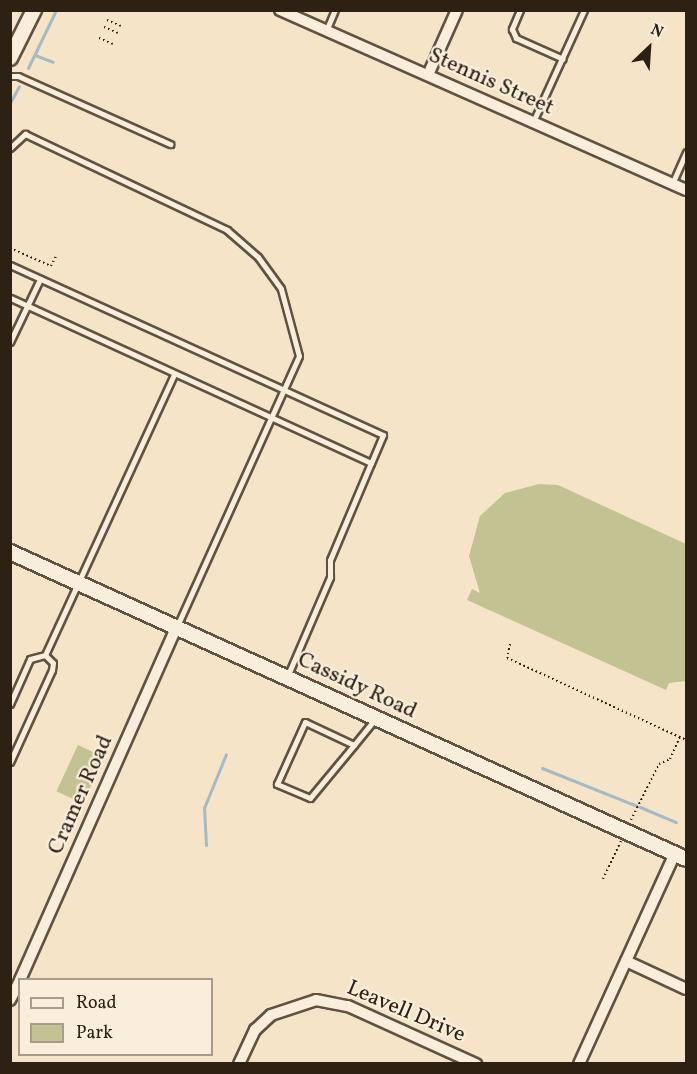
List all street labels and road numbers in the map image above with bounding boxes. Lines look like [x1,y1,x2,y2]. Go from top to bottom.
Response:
street label: Stennis Street [424,43,558,121]
street label: Cassidy Road [293,647,421,725]
street label: Cramer Road [43,731,119,859]
street label: Leavell Drive [343,975,469,1049]

